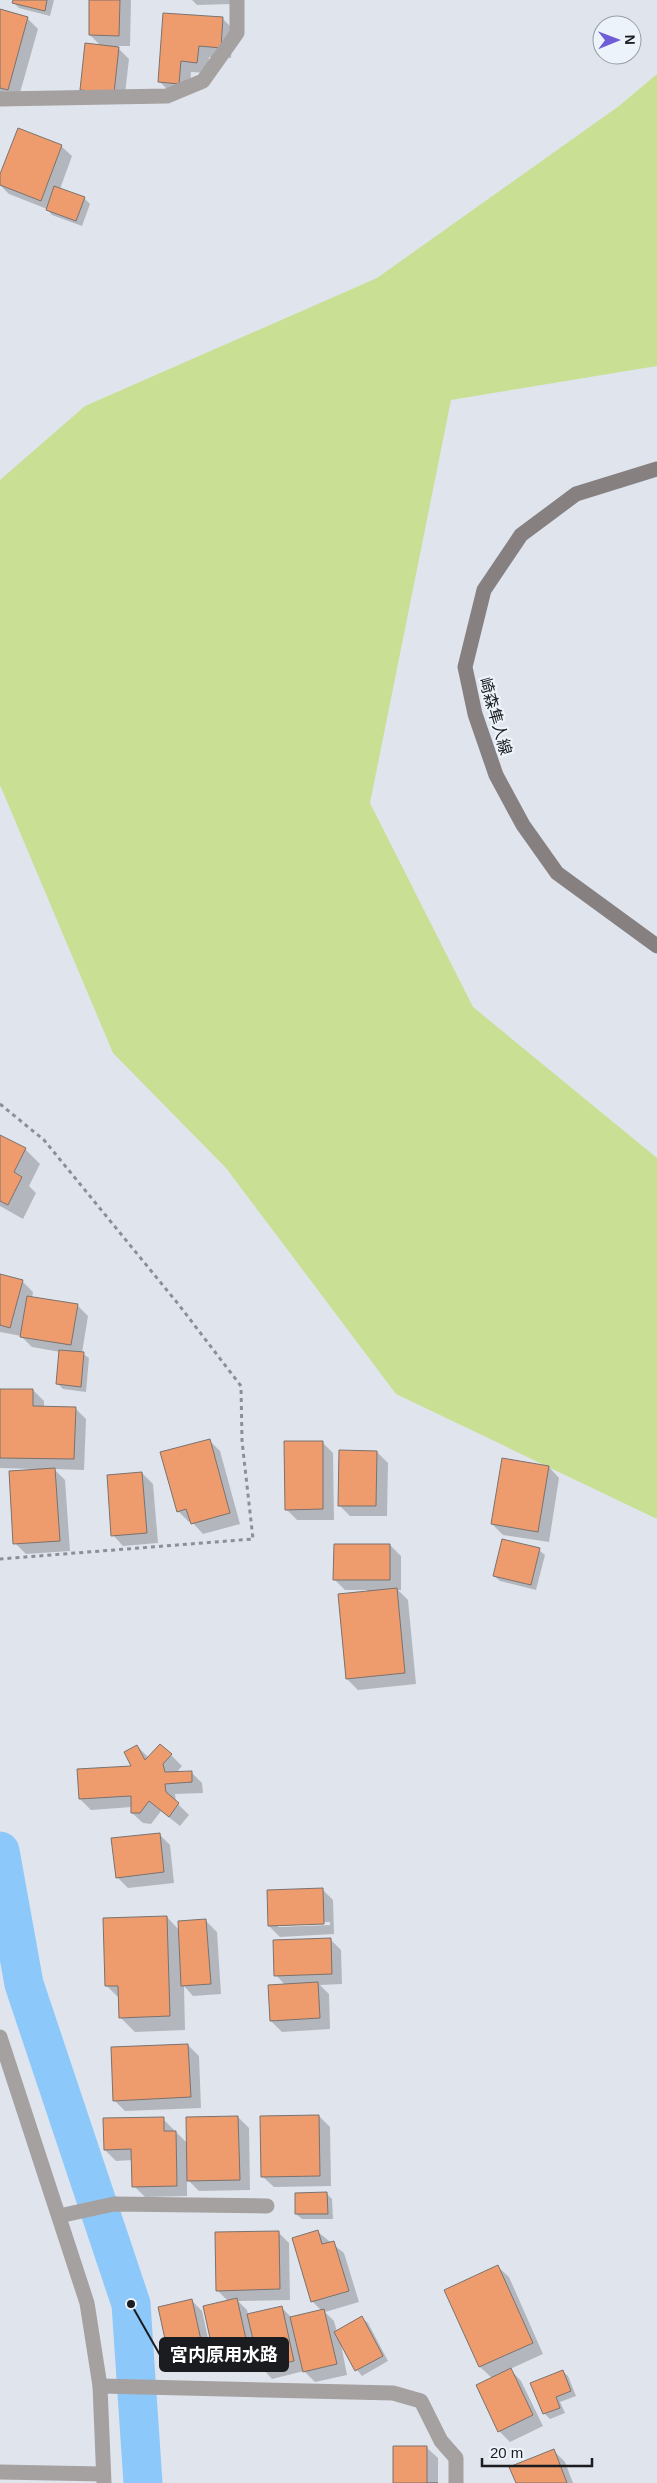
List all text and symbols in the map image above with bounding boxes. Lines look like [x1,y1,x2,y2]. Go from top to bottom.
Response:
north arrow [592,15,642,65]
text: N [622,35,638,45]
street label: 崎森隼人線 [476,675,515,757]
callout: 宮内原用水路 [160,2338,288,2371]
text: 宮内原用水路 [170,2345,278,2365]
scale bar [482,2436,592,2468]
text: 20 m [490,2444,523,2461]

